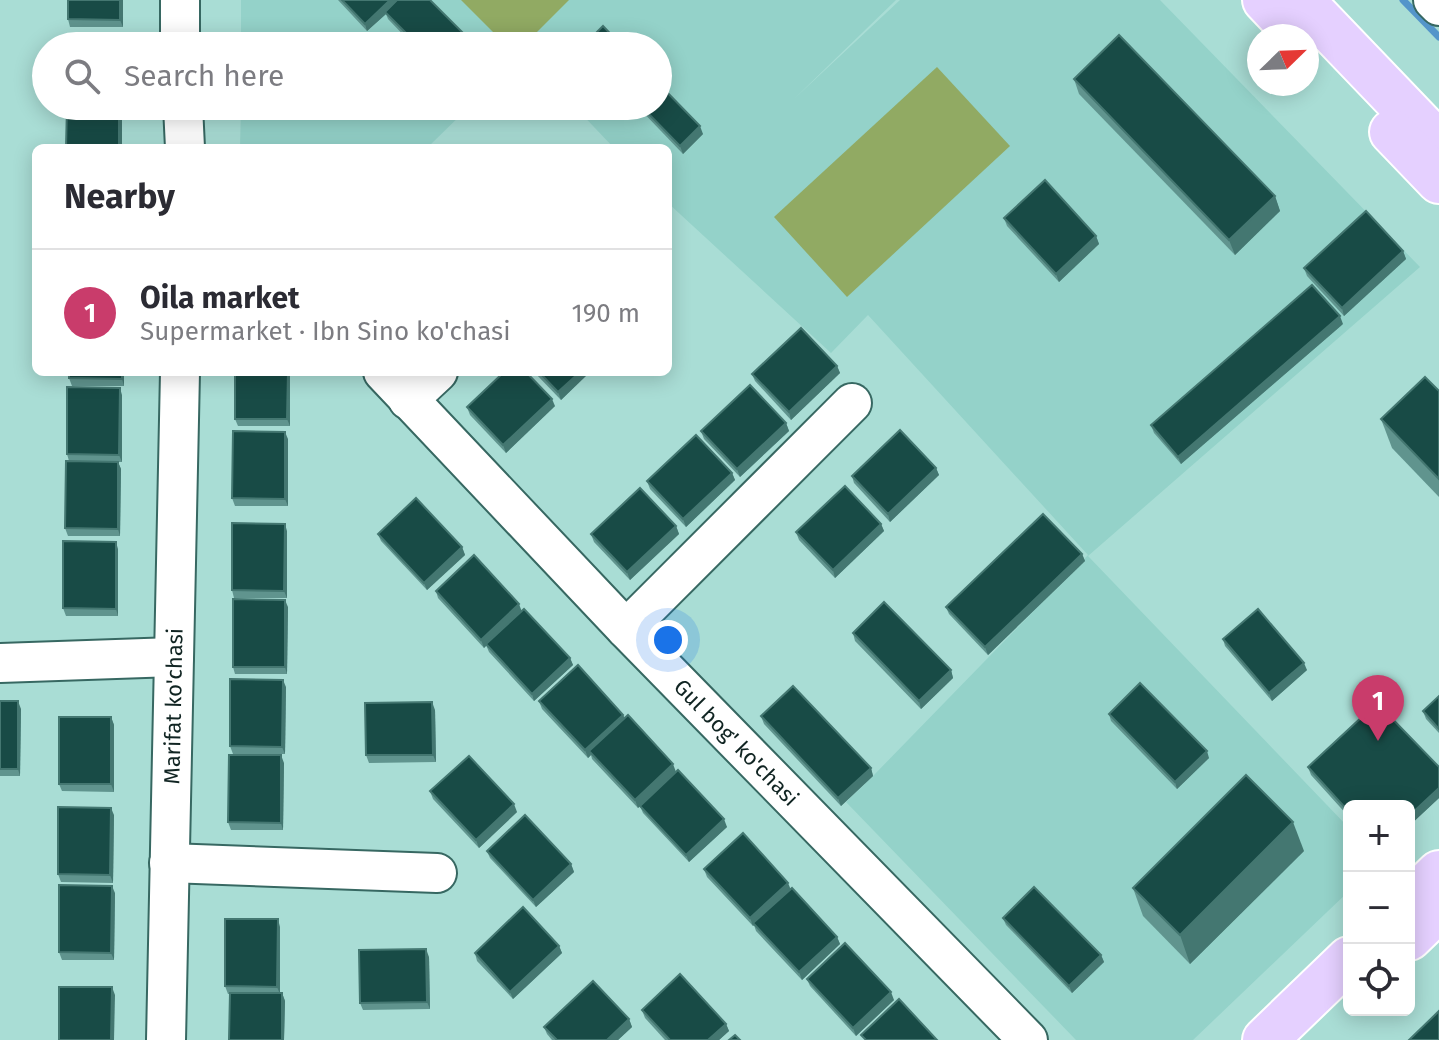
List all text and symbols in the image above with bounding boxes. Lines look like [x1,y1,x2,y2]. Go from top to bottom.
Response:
north arrow [1247,24,1319,96]
search box [32,32,672,120]
icon: search [60,54,104,98]
text: Search here [124,58,284,94]
text: Nearby [64,176,175,217]
text: Oila market [140,280,300,316]
text: 1 [84,298,96,329]
text: 190 m [571,298,640,329]
text: Supermarket · Ibn Sino ko'chasi [140,316,511,347]
your location [648,620,688,660]
street label: Marifat ko'chasi [158,628,189,785]
street label: Gul bog' ko'chasi [668,673,804,812]
pin: 1 [1352,675,1404,741]
map controls [1343,800,1415,1016]
button: + [1343,800,1415,872]
button: − [1343,872,1415,944]
button: locate [1343,944,1415,1016]

